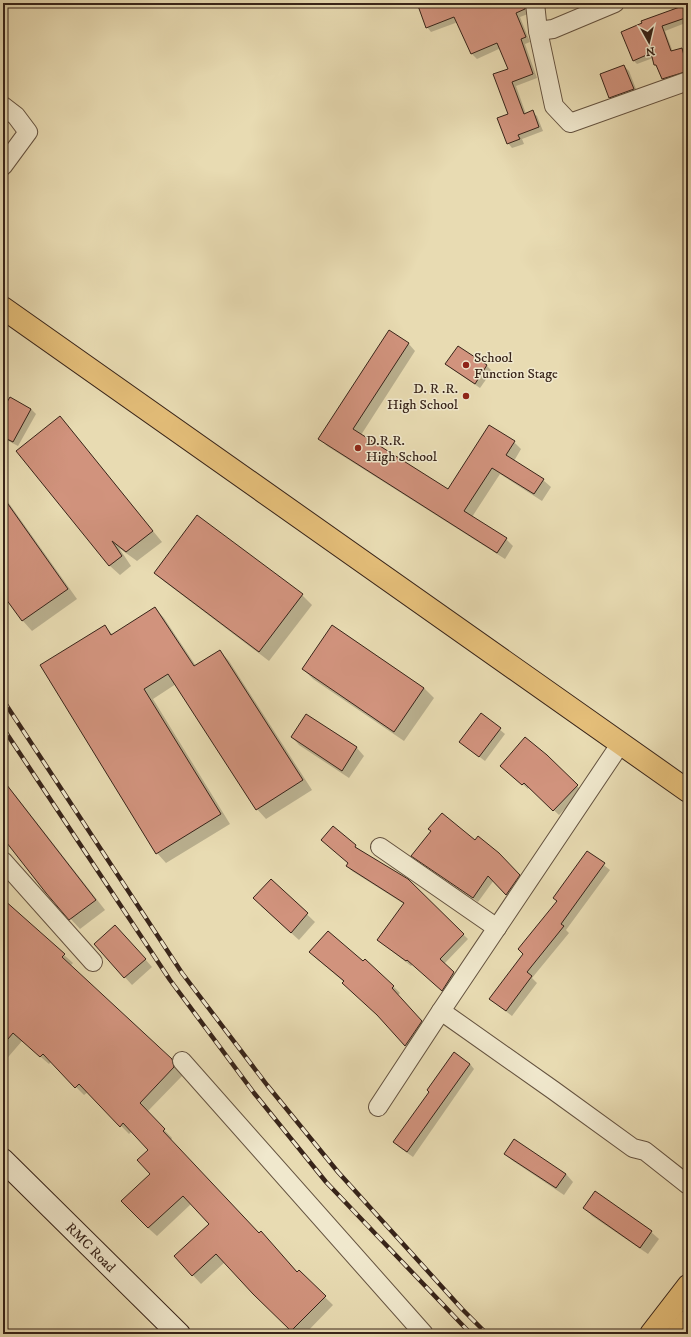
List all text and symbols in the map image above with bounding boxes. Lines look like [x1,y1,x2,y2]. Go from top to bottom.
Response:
north arrow [629,22,669,62]
text: N [645,43,656,58]
place label: School Function Stage [474,349,558,383]
marker: School Function Stage [461,360,471,370]
place label: D. R .R. High School [387,380,459,414]
marker: D. R .R. High School [461,391,471,401]
place label: D.R.R. High School [366,432,438,466]
marker: D.R.R. High School [353,443,363,453]
street label: RMC Road [62,1219,119,1276]

